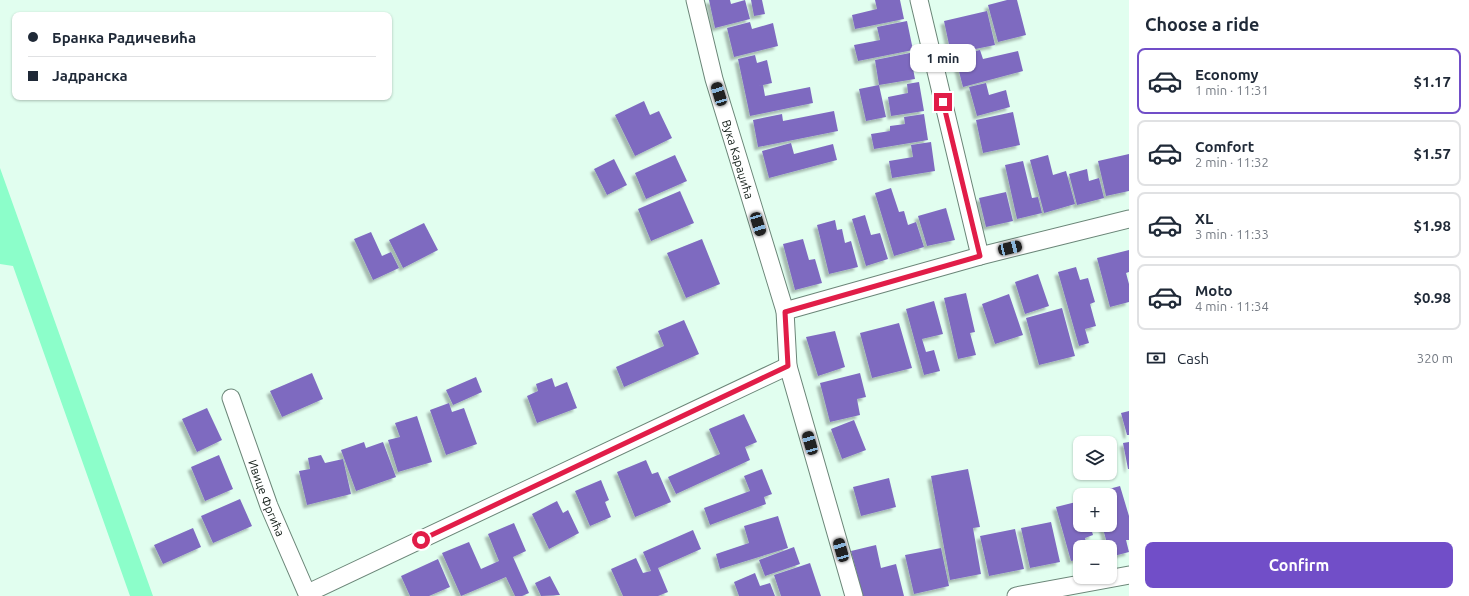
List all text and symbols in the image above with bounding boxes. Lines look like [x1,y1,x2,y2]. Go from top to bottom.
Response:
text: Choose a ride [1145,14,1259,34]
text: Бранка Радичевића [52,29,196,46]
callout: 1 min [910,44,976,72]
text: 1 min [927,51,959,65]
icon: car [1147,63,1183,99]
text: Economy [1195,66,1259,83]
text: Јадранска [52,67,128,84]
text: $1.17 [1413,73,1451,90]
car [710,81,728,107]
text: 1 min · 11:31 [1195,83,1269,97]
route end [934,93,952,111]
street label: Вука Караџића [720,118,757,200]
icon: car [1147,135,1183,171]
text: Comfort [1195,138,1254,155]
text: $1.57 [1413,145,1451,162]
text: 2 min · 11:32 [1195,155,1269,169]
icon: car [1147,207,1183,243]
text: XL [1195,210,1213,227]
car [749,211,767,237]
text: $1.98 [1413,217,1451,234]
text: 3 min · 11:33 [1195,227,1269,241]
car [997,239,1023,257]
icon: car [1147,279,1183,315]
text: Moto [1195,282,1233,299]
text: $0.98 [1413,289,1451,306]
text: 4 min · 11:34 [1195,299,1269,313]
icon: cash [1145,347,1167,369]
text: Cash [1177,350,1209,367]
text: 320 m [1417,351,1453,365]
car [801,430,819,456]
map controls [1073,436,1117,584]
button: layers [1073,436,1117,480]
street label: Ивице Фргића [247,458,288,538]
button: + [1073,488,1117,532]
route start [412,531,430,549]
car [832,537,850,563]
button: − [1073,540,1117,584]
button: Confirm [1145,542,1453,588]

